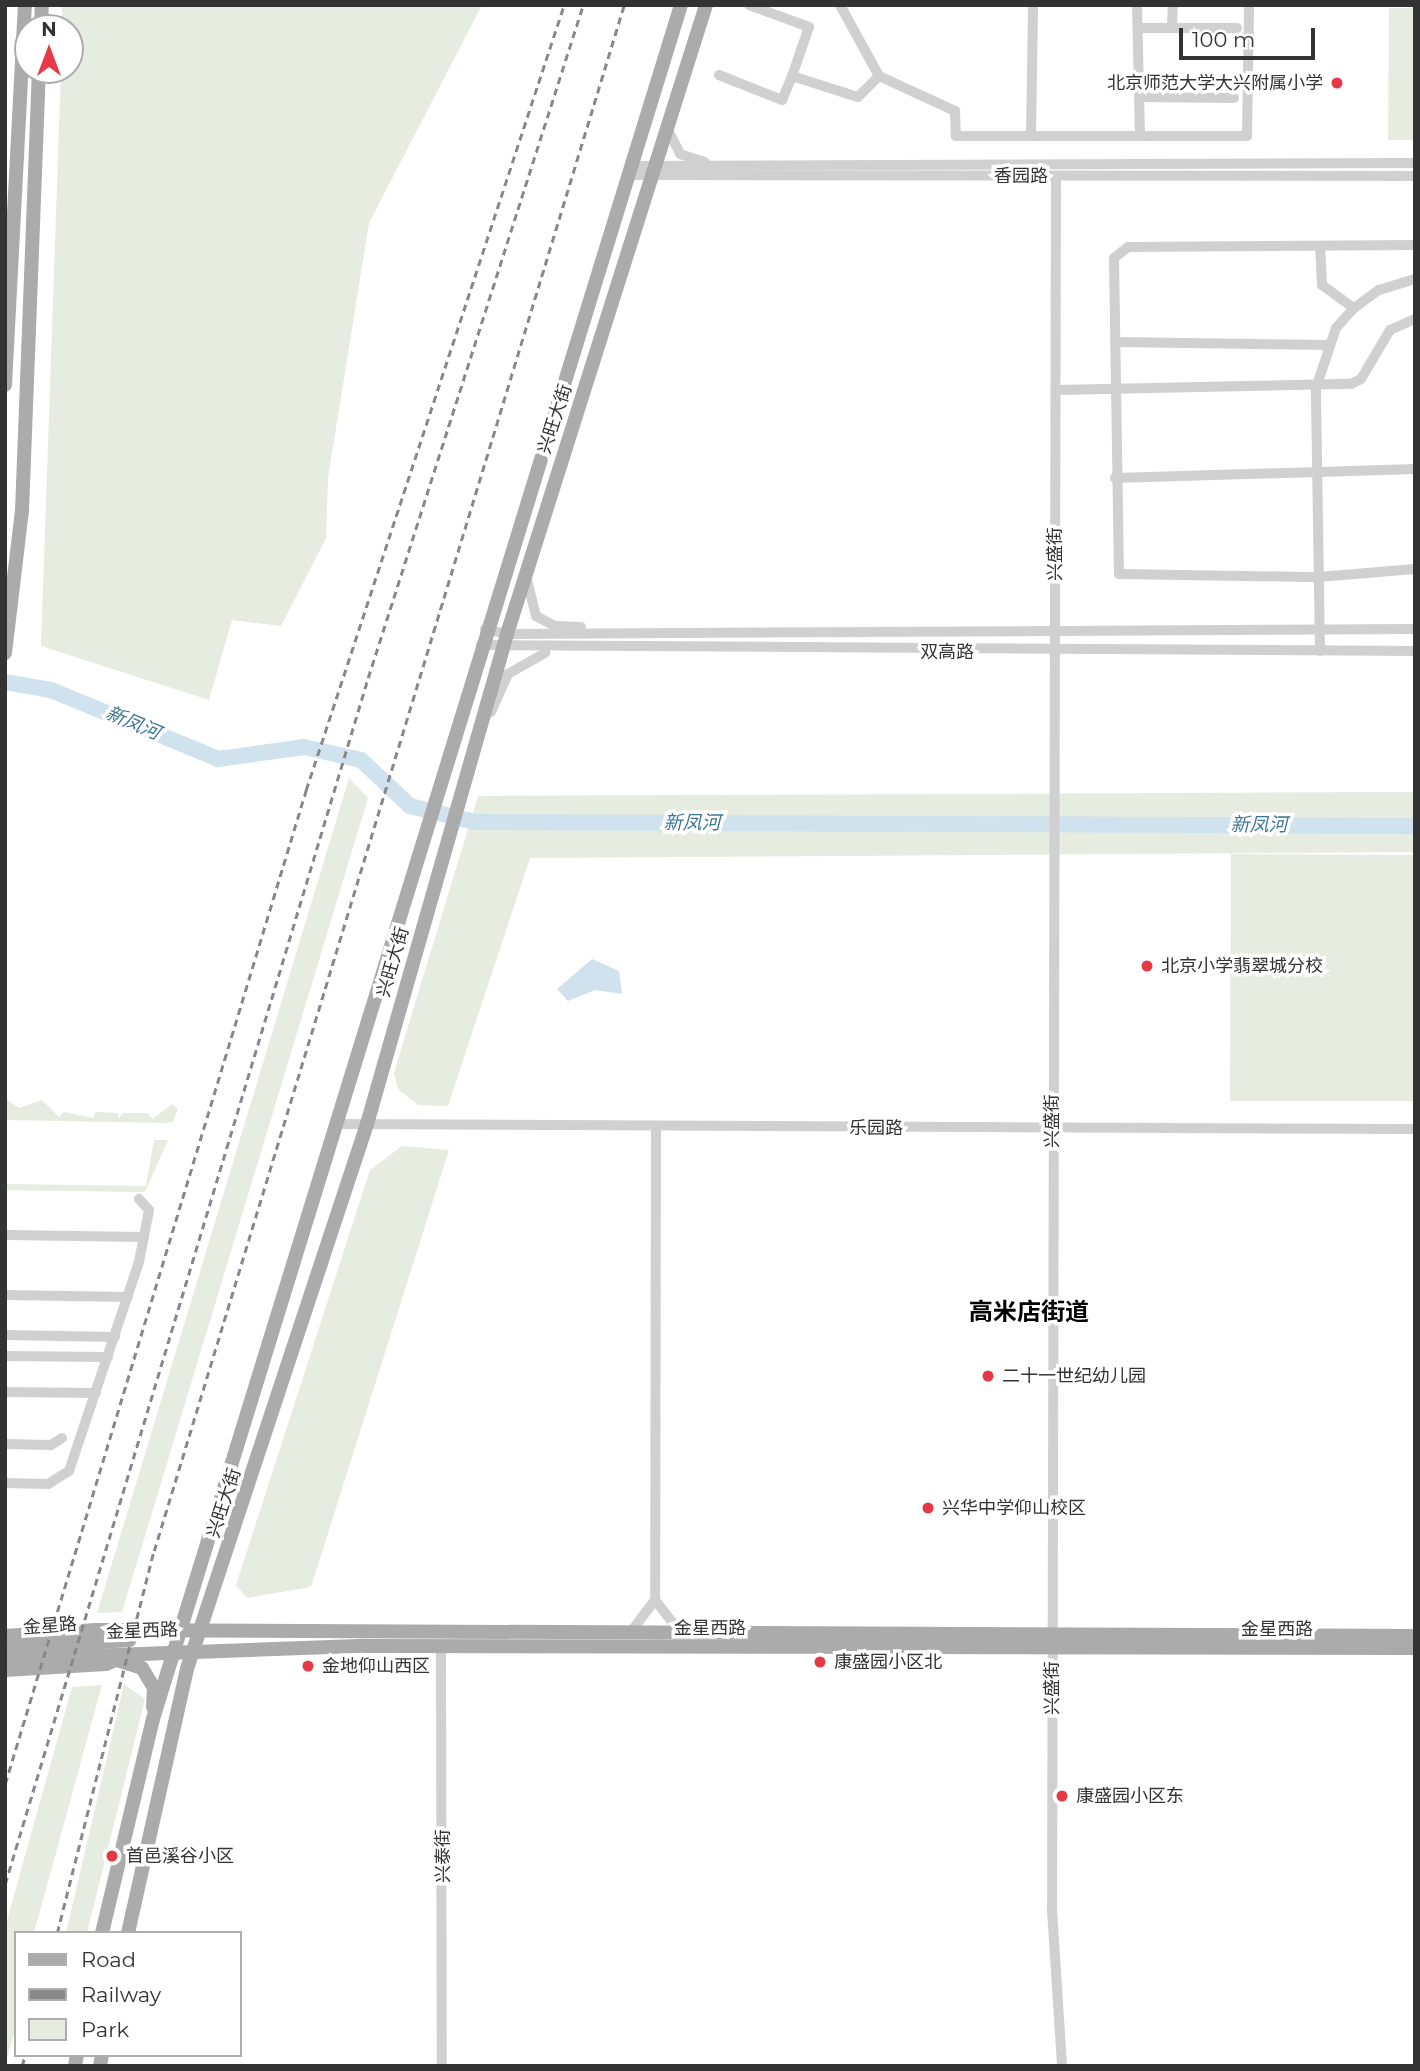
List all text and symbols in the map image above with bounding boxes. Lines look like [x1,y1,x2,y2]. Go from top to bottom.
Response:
north arrow [14,14,84,84]
scale bar [1182,14,1318,58]
text: N [41,18,57,41]
text: 100 m [1192,27,1255,52]
place label: 北京师范大学大兴附属小学 [1107,72,1323,94]
marker: 北京师范大学大兴附属小学 [1329,75,1345,91]
street label: 香园路 [994,165,1048,187]
street label: 兴旺大街 [534,381,576,457]
street label: 兴盛街 [1044,527,1066,581]
street label: 双高路 [920,641,974,663]
water label: 新凤河 [102,701,164,745]
water label: 新凤河 [664,812,720,834]
water label: 新凤河 [1231,814,1287,836]
street label: 兴旺大街 [373,924,413,1000]
place label: 北京小学翡翠城分校 [1161,955,1323,977]
marker: 北京小学翡翠城分校 [1139,958,1155,974]
street label: 兴盛街 [1041,1094,1063,1148]
street label: 乐园路 [849,1117,903,1139]
district label: 高米店街道 [969,1298,1089,1326]
place label: 二十一世纪幼儿园 [1002,1365,1146,1387]
marker: 二十一世纪幼儿园 [980,1368,996,1384]
street label: 兴旺大街 [203,1465,245,1541]
place label: 兴华中学仰山校区 [942,1497,1086,1519]
marker: 兴华中学仰山校区 [920,1500,936,1516]
street label: 金星路 [22,1613,78,1639]
street label: 金星西路 [674,1617,746,1639]
street label: 金星西路 [1241,1618,1313,1640]
street label: 金星西路 [106,1619,178,1643]
place label: 康盛园小区北 [834,1651,942,1673]
marker: 康盛园小区北 [812,1654,828,1670]
place label: 金地仰山西区 [322,1655,430,1677]
marker: 金地仰山西区 [300,1658,316,1674]
street label: 兴盛街 [1041,1661,1063,1715]
place label: 康盛园小区东 [1076,1785,1184,1807]
marker: 康盛园小区东 [1054,1788,1070,1804]
street label: 兴泰街 [432,1829,454,1883]
place label: 首邑溪谷小区 [126,1845,234,1867]
marker: 首邑溪谷小区 [104,1848,120,1864]
legend [14,1931,242,2057]
text: Road [81,1947,136,1972]
text: Railway [81,1982,161,2007]
text: Park [81,2017,129,2042]

